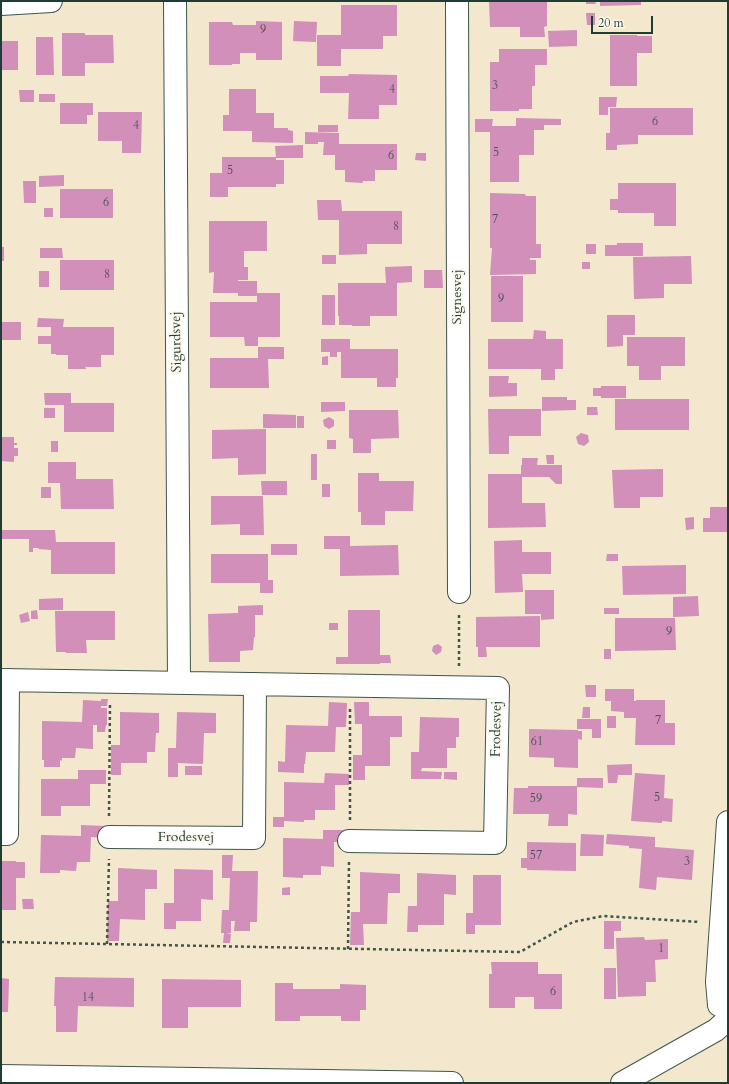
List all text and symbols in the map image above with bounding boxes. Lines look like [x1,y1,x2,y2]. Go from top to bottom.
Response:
scale bar [593,8,655,34]
text: 20 m [598,15,624,31]
house number: 9 [260,23,266,37]
house number: 3 [492,79,498,93]
house number: 4 [389,83,395,97]
house number: 6 [652,115,658,129]
house number: 4 [133,119,139,133]
house number: 5 [493,146,499,160]
house number: 6 [388,149,394,163]
house number: 5 [227,164,233,178]
house number: 6 [103,196,109,210]
house number: 7 [492,213,498,227]
house number: 8 [393,220,399,234]
house number: 8 [104,268,110,282]
street label: Signesvej [450,269,466,325]
house number: 9 [498,292,504,306]
street label: Sigurdsvej [168,311,186,373]
house number: 9 [666,625,672,639]
street label: Frodesvej [488,701,506,757]
house number: 7 [655,714,661,728]
house number: 61 [531,735,543,749]
house number: 5 [654,791,660,805]
house number: 59 [530,792,542,806]
street label: Frodesvej [158,830,214,846]
house number: 57 [530,849,542,863]
house number: 3 [684,855,690,869]
house number: 1 [658,942,664,956]
house number: 6 [550,985,556,999]
house number: 14 [82,991,94,1005]

